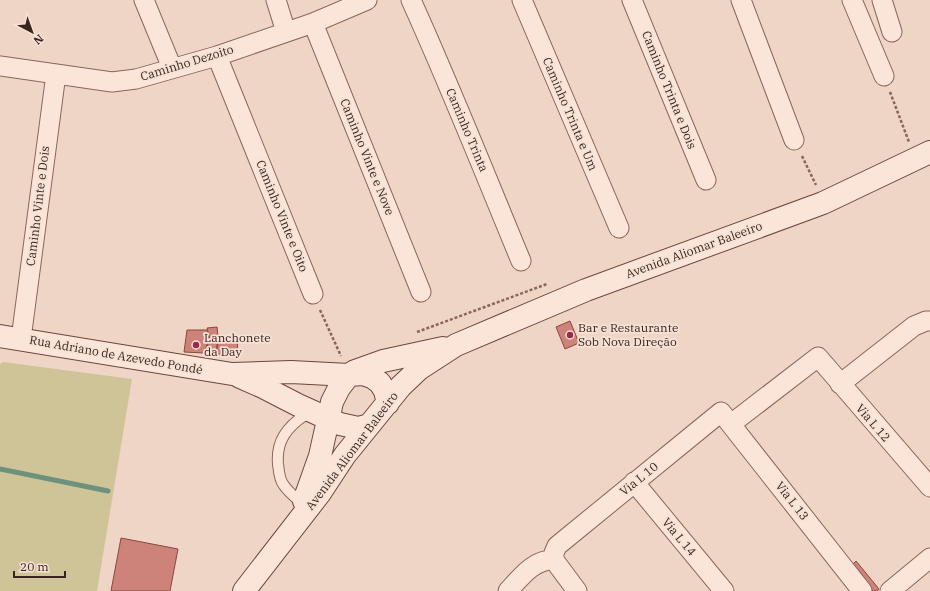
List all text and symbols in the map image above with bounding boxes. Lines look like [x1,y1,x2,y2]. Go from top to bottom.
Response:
north arrow [12,12,52,52]
street label: Caminho Trinta e Dois [639,28,700,151]
text: N [30,31,46,48]
street label: Caminho Dezoito [139,41,235,84]
street label: Caminho Trinta e Um [540,55,601,173]
street label: Caminho Trinta [443,86,492,174]
street label: Caminho Vinte e Nove [337,96,398,217]
street label: Caminho Vinte e Dois [23,145,52,267]
street label: Caminho Vinte e Oito [253,158,312,274]
street label: Avenida Aliomar Baleeiro [624,218,764,281]
place label: Bar e Restaurante Sob Nova Direção [578,320,678,349]
place label: Lanchonete da Day [204,330,271,359]
marker: Bar e Restaurante Sob Nova Direção [565,330,575,340]
street label: Rua Adriano de Azevedo Pondé [28,332,204,377]
marker: Lanchonete da Day [191,340,201,350]
street label: Avenida Aliomar Baleeiro [302,389,401,513]
street label: Via L 12 [853,401,894,445]
street label: Via L 10 [616,459,661,499]
street label: Via L 13 [773,478,812,523]
street label: Via L 14 [659,515,700,559]
scale bar [14,553,65,579]
text: 20 m [20,559,49,574]

